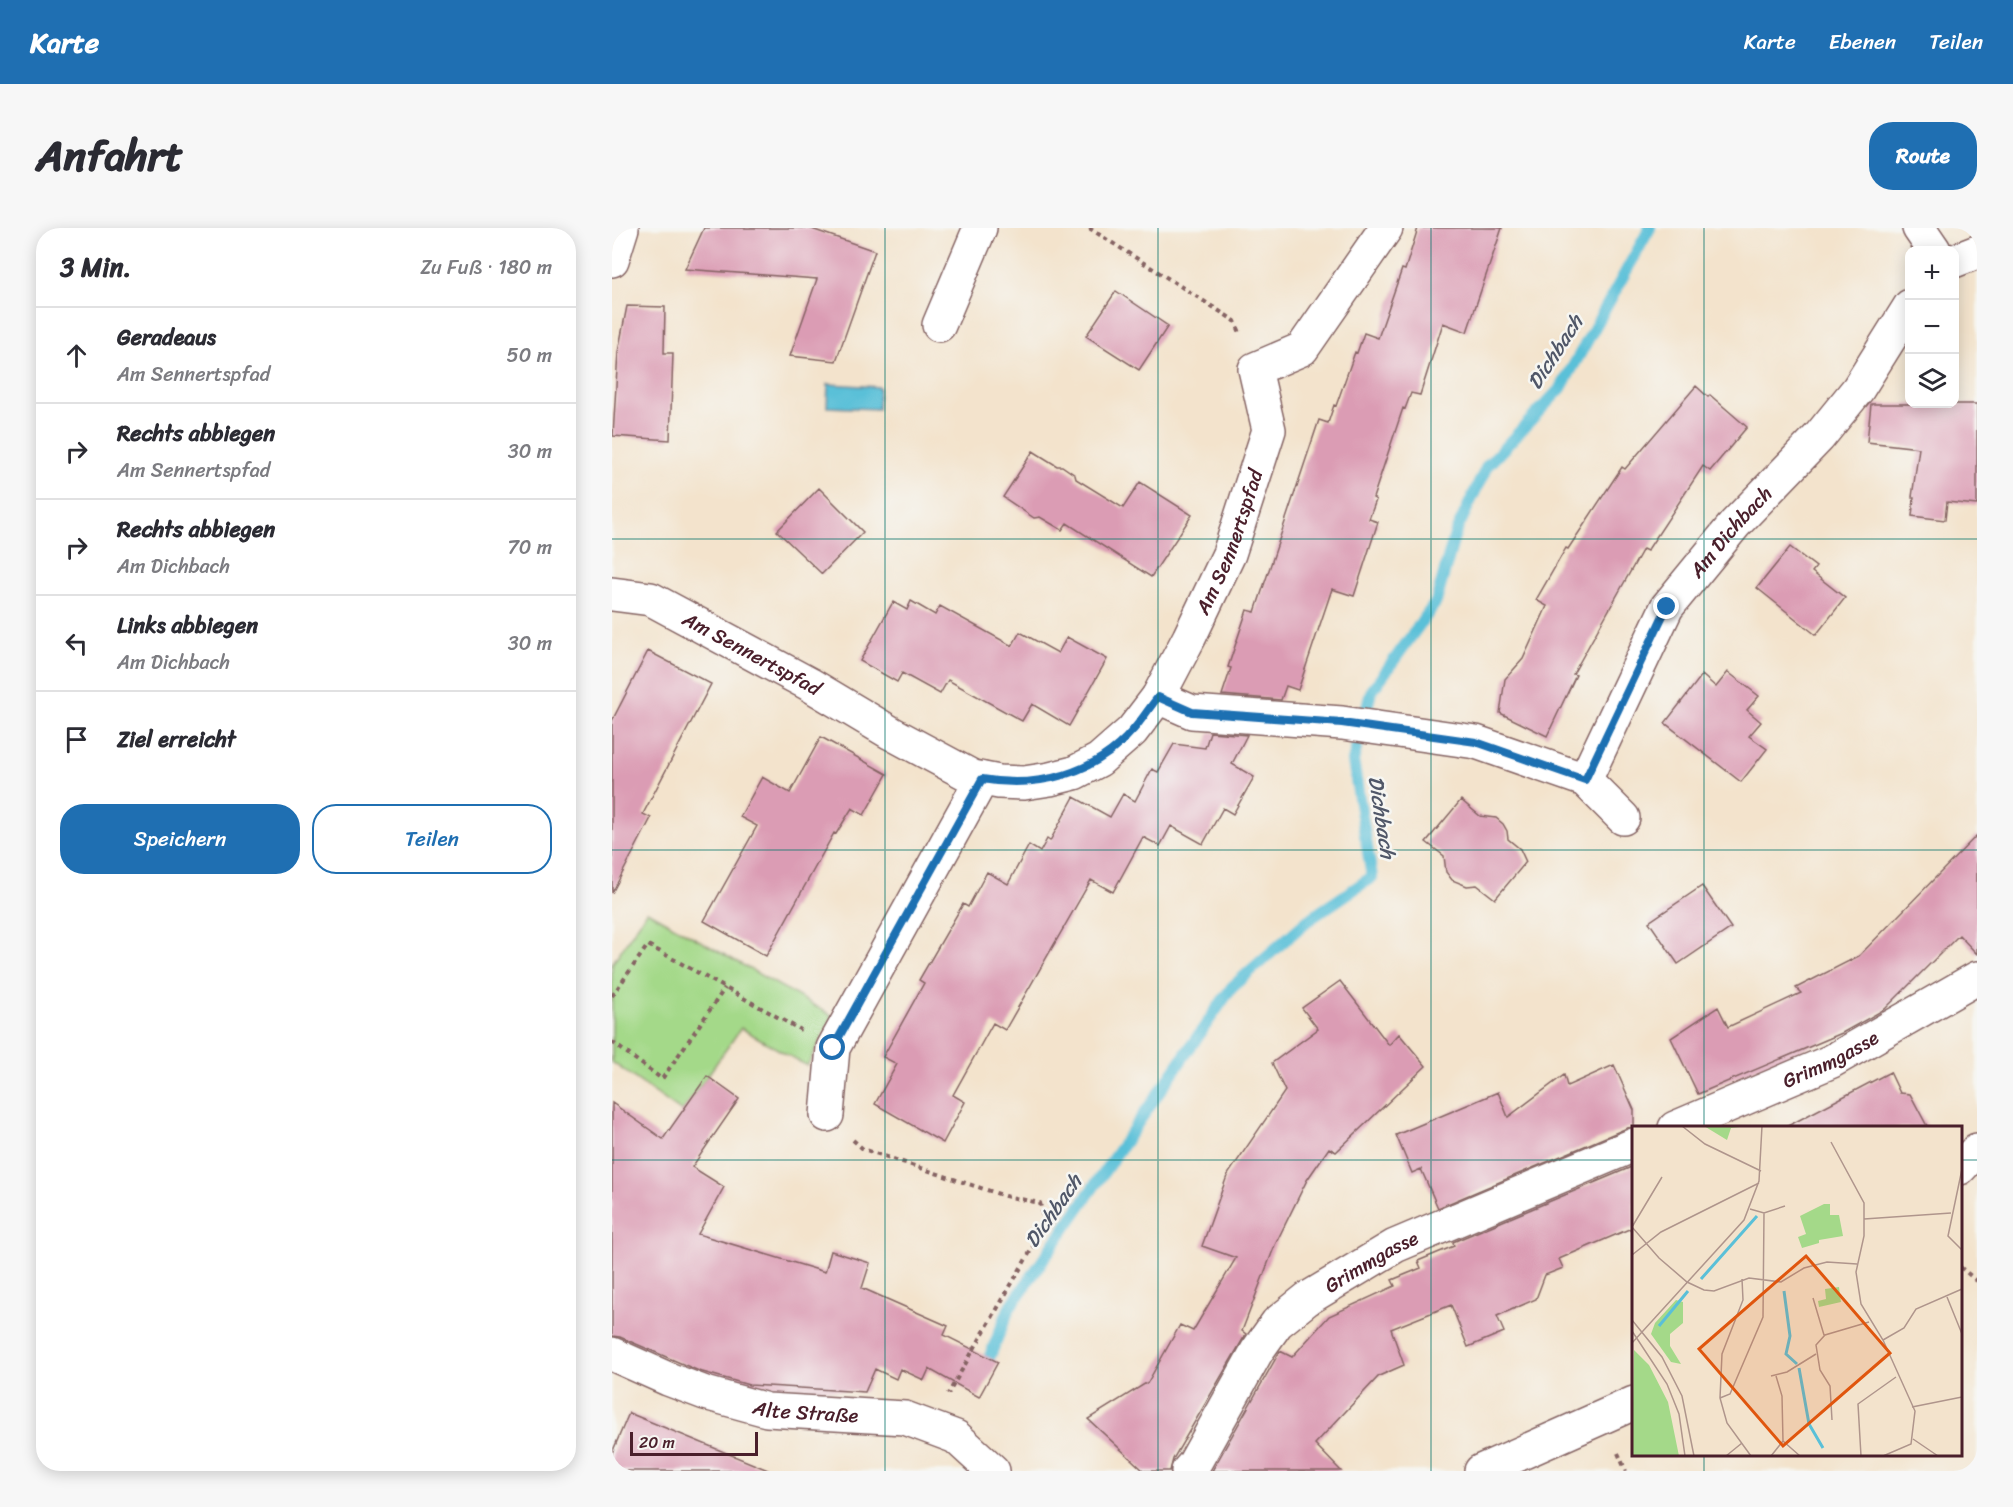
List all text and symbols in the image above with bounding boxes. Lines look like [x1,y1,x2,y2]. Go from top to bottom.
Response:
text: Karte [30,18,99,67]
text: Karte [1744,23,1796,61]
text: Ebenen [1829,23,1896,61]
text: Teilen [1929,23,1983,61]
text: Anfahrt [36,119,183,193]
button: Route [1869,122,1977,190]
text: 3 Min. [60,244,131,290]
map controls [1905,246,1959,408]
button: + [1905,246,1959,300]
text: Zu Fuß · 180 m [420,250,552,285]
button: − [1905,300,1959,354]
water label: Dichbach [1516,305,1595,397]
text: Geradeaus [117,318,216,357]
text: 50 m [507,338,552,373]
icon: ahead [60,339,93,372]
button: layers [1905,354,1959,408]
text: Am Sennertspfad [117,357,270,392]
text: Rechts abbiegen [117,414,275,453]
text: 30 m [508,434,552,469]
icon: right [60,435,93,468]
text: Am Sennertspfad [117,453,270,488]
street label: Am Sennertspfad [1185,463,1274,622]
street label: Am Dichbach [1680,478,1781,587]
text: Rechts abbiegen [117,510,275,549]
text: 70 m [507,530,552,565]
icon: right [60,531,93,564]
text: Am Dichbach [117,549,230,584]
route end [1653,593,1679,619]
street label: Am Sennertspfad [675,602,829,706]
text: Links abbiegen [117,606,258,645]
text: 30 m [508,626,552,661]
icon: left [60,627,93,660]
text: Am Dichbach [117,645,230,680]
text: Ziel erreicht [117,720,236,759]
icon: arrive [60,723,93,756]
water label: Dichbach [1357,773,1408,863]
button: Speichern [60,804,300,874]
button: Teilen [312,804,552,874]
street label: Grimmgasse [1777,1021,1886,1098]
route start [819,1034,845,1060]
inset map [1632,1126,1962,1456]
water label: Dichbach [1014,1164,1094,1256]
street label: Grimmgasse [1318,1221,1424,1303]
street label: Alte Straße [748,1390,860,1433]
text: 20 m [639,1428,675,1457]
scale bar [630,1429,758,1456]

